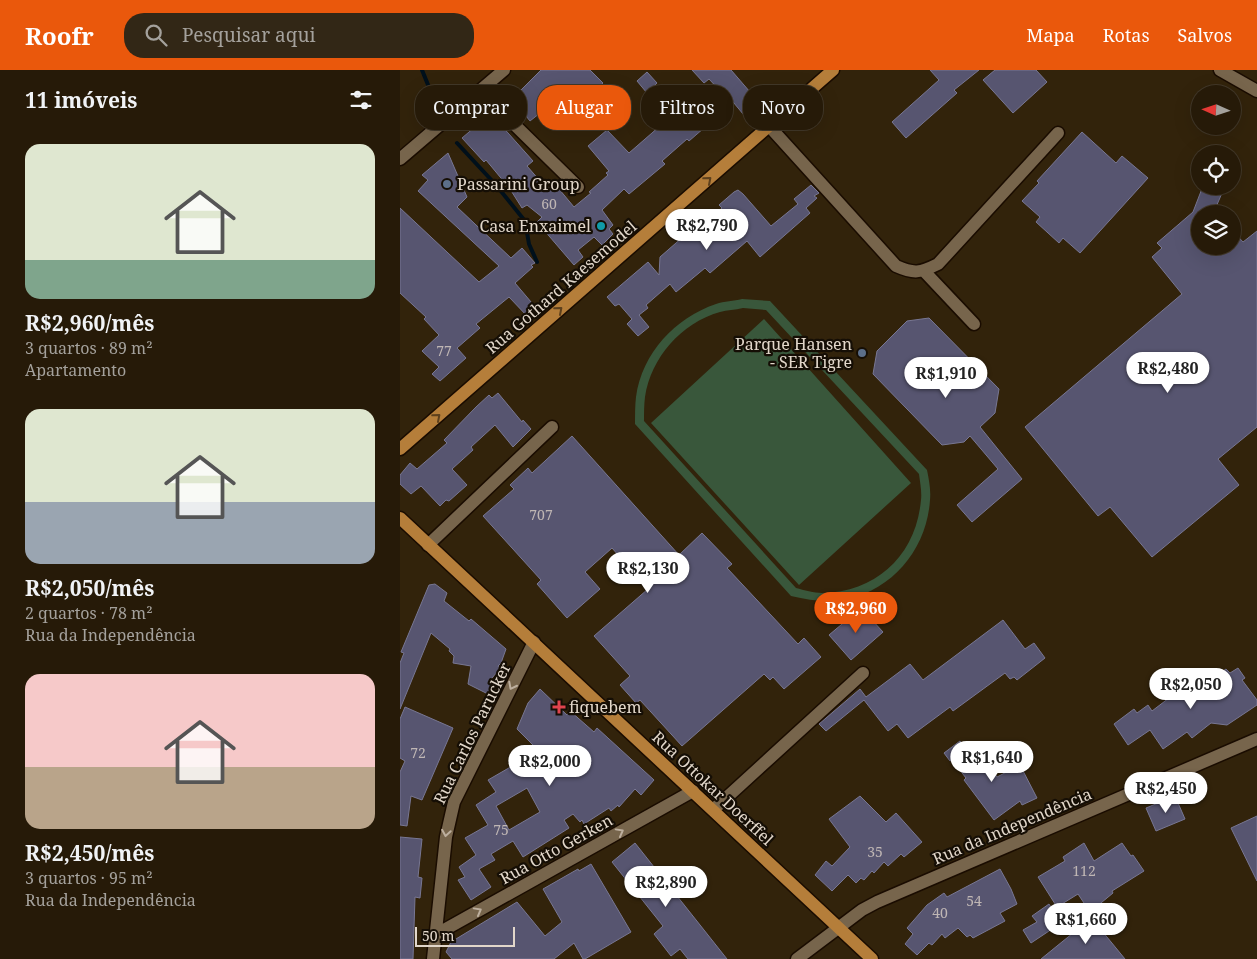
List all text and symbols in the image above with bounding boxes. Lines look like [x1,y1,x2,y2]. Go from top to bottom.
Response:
search box [124,13,474,58]
text: Roofr [25,19,94,52]
icon: search [142,21,170,49]
text: Pesquisar aqui [182,22,316,48]
text: Mapa [1027,23,1075,47]
text: Rotas [1103,23,1150,47]
text: Salvos [1178,23,1232,47]
chip: Comprar [415,85,527,130]
chip: Alugar [537,85,631,130]
chip: Filtros [641,85,733,130]
chip: Novo [743,85,823,130]
north arrow [1191,85,1241,135]
map controls [1191,85,1241,255]
text: 11 imóveis [25,86,137,114]
icon: filters [347,86,375,114]
button: locate [1191,145,1241,195]
place label: Passarini Group [457,173,580,195]
one-way arrow [702,176,711,185]
icon: home [155,177,245,267]
marker: Passarini Group [441,178,453,190]
house number: 60 [541,194,557,213]
button: layers [1191,205,1241,255]
pin: R$2,790 [661,208,753,251]
text: R$2,790 [676,214,738,236]
place label: Casa Enxaimel [479,215,591,237]
street label: Rua Gothard Kaesemodel [481,215,641,359]
marker: Casa Enxaimel [595,220,607,232]
one-way arrow [553,307,562,316]
text: R$2,960/mês [25,309,154,337]
place label: Parque Hansen - SER Tigre [735,333,852,373]
text: 3 quartos · 89 m² [25,337,153,359]
house number: 77 [436,341,452,360]
marker: Parque Hansen - SER Tigre [856,347,868,359]
pin: R$2,480 [1122,352,1214,394]
pin: R$1,910 [900,356,992,399]
text: R$2,480 [1137,357,1199,379]
text: Apartamento [25,359,126,381]
text: R$1,910 [915,362,977,384]
one-way arrow [431,414,440,423]
icon: home [155,442,245,532]
house number: 707 [529,505,553,524]
pin: R$2,130 [602,552,694,594]
text: R$2,130 [617,557,679,579]
text: R$2,050/mês [25,574,154,602]
pin: R$2,960 [810,592,902,634]
text: R$2,960 [825,597,887,619]
text: 2 quartos · 78 m² [25,602,153,624]
text: Rua da Independência [25,624,196,646]
street label: Rua Carlos Parucker [428,658,516,808]
pin: R$2,050 [1145,668,1237,710]
text: R$2,050 [1160,673,1222,695]
one-way arrow [508,681,519,690]
place label: fiquebem [569,696,642,718]
marker: fiquebem [553,701,565,713]
icon: home [155,707,245,797]
street label: Rua Ottokar Doerffel [648,726,778,850]
pin: R$1,640 [946,740,1038,783]
house number: 72 [410,743,426,762]
pin: R$2,000 [504,744,596,787]
text: R$1,640 [961,746,1023,768]
text: R$2,000 [519,750,581,772]
pin: R$2,450 [1120,772,1212,814]
text: R$2,450 [1135,777,1197,799]
street label: Rua da Independência [929,783,1095,869]
street label: Rua Otto Gerken [496,809,616,889]
house number: 75 [493,820,509,839]
one-way arrow [615,828,624,838]
one-way arrow [442,829,452,838]
text: R$2,450/mês [25,839,154,867]
house number: 35 [867,842,883,861]
house number: 112 [1072,861,1096,880]
pin: R$2,890 [620,866,712,908]
text: 3 quartos · 95 m² [25,867,153,889]
text: R$2,890 [635,871,697,893]
text: Rua da Independência [25,889,196,911]
house number: 54 [966,891,982,910]
pin: R$1,660 [1040,902,1132,945]
house number: 40 [932,903,948,922]
one-way arrow [473,907,482,917]
text: R$1,660 [1055,908,1117,930]
scale bar [415,924,515,947]
text: 50 m [422,926,455,945]

